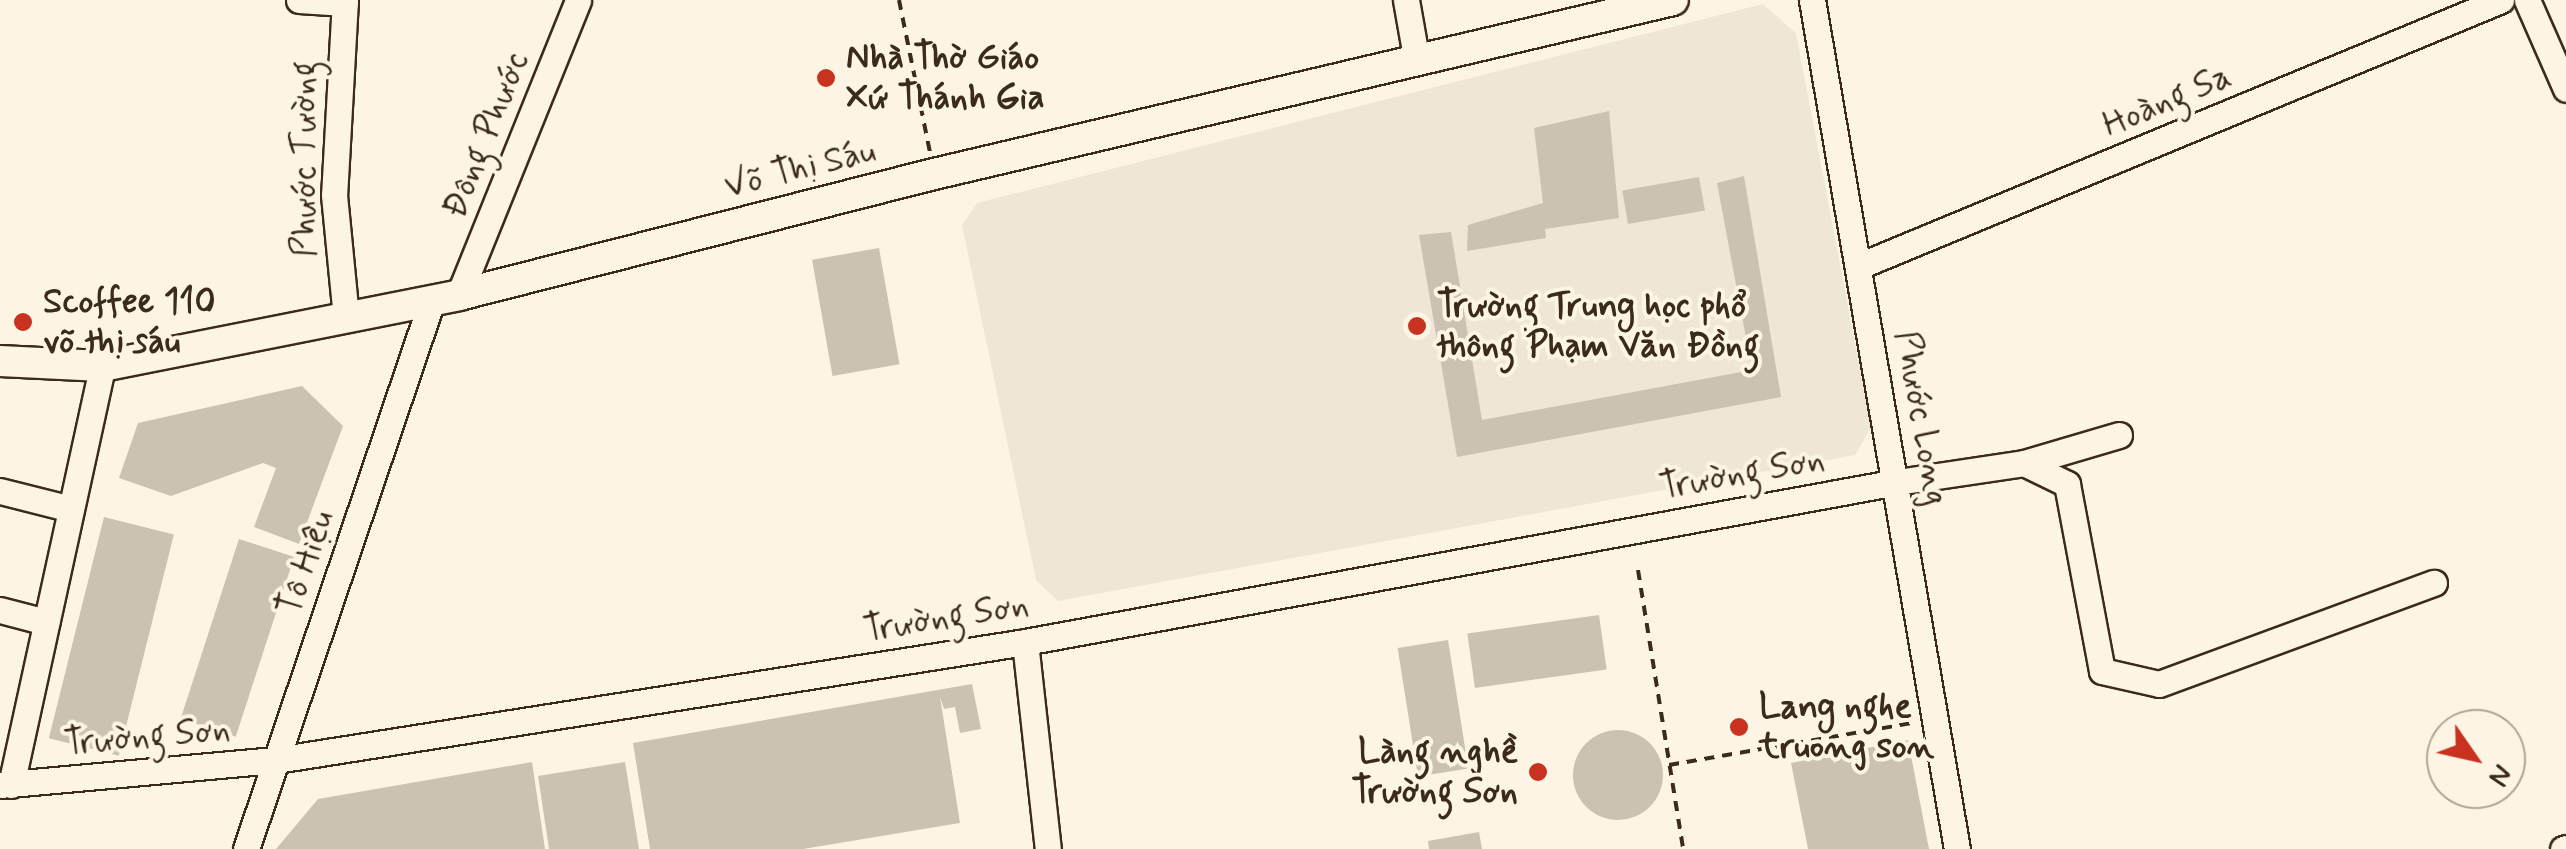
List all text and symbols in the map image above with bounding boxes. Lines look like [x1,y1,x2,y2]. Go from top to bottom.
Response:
place label: Nhà Thờ Giáo Xứ Thánh Gia [846,37,1044,119]
street label: Đông Phước [434,46,538,224]
street label: Hoàng Sa [2097,55,2237,147]
street label: Phước Tường [284,62,326,256]
marker: Nhà Thờ Giáo Xứ Thánh Gia [815,67,837,89]
street label: Võ Thị Sáu [720,130,880,208]
place label: Scoffee 110 võ thị sáu [43,281,215,363]
place label: Trường Trung học phổ thông Phạm Văn Đồng [1437,285,1758,367]
marker: Scoffee 110 võ thị sáu [12,311,34,333]
marker: Trường Trung học phổ thông Phạm Văn Đồng [1406,315,1428,337]
street label: Phước Long [1885,329,1957,507]
street label: Trường Sơn [1656,439,1828,509]
street label: Tô Hiệu [268,505,344,621]
street label: Trường Sơn [861,584,1031,652]
place label: Lang nghe truong son [1759,686,1926,768]
street label: Trường Sơn [62,709,232,765]
north arrow [2426,709,2526,809]
marker: Lang nghe truong son [1728,716,1750,738]
place label: Làng nghề Trường Sơn [1352,731,1518,813]
text: N [2479,757,2520,793]
marker: Làng nghề Trường Sơn [1527,761,1549,783]

